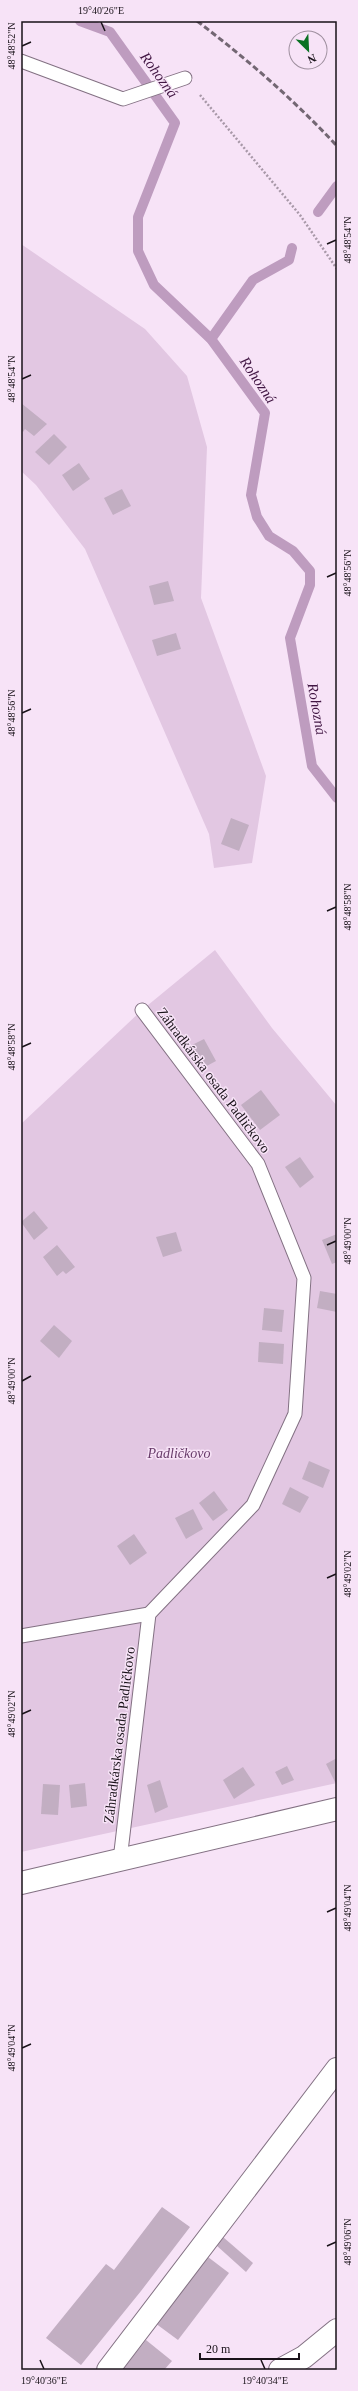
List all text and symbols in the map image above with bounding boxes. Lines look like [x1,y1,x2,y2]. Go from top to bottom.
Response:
text: 19°40'26"E [78,5,124,16]
text: 48°48'52"N [6,22,17,70]
north arrow [288,30,328,70]
water label: Rohozná [137,48,181,101]
text: N [306,52,318,66]
text: 48°48'54"N [342,216,353,264]
water label: Rohozná [236,353,280,407]
text: 48°48'54"N [6,355,17,403]
text: 48°48'56"N [342,549,353,597]
water label: Rohozná [304,681,330,737]
text: 48°48'56"N [6,689,17,737]
text: 48°48'58"N [342,883,353,931]
street label: Záhradkárska osada Padličkovo [154,1005,273,1156]
text: 48°48'58"N [6,1023,17,1071]
text: 48°49'00"N [342,1217,353,1265]
text: 48°49'00"N [6,1357,17,1405]
park label: Padličkovo [147,1446,210,1461]
text: 48°49'02"N [342,1550,353,1598]
street label: Záhradkárska osada Padličkovo [101,1646,138,1824]
text: 48°49'02"N [6,1690,17,1738]
text: 48°49'04"N [342,1884,353,1932]
text: 48°49'04"N [6,2024,17,2072]
text: 48°49'06"N [342,2218,353,2266]
scale bar [200,2335,299,2361]
text: 20 m [206,2342,231,2356]
text: 19°40'36"E [21,2375,67,2386]
text: 19°40'34"E [242,2375,288,2386]

